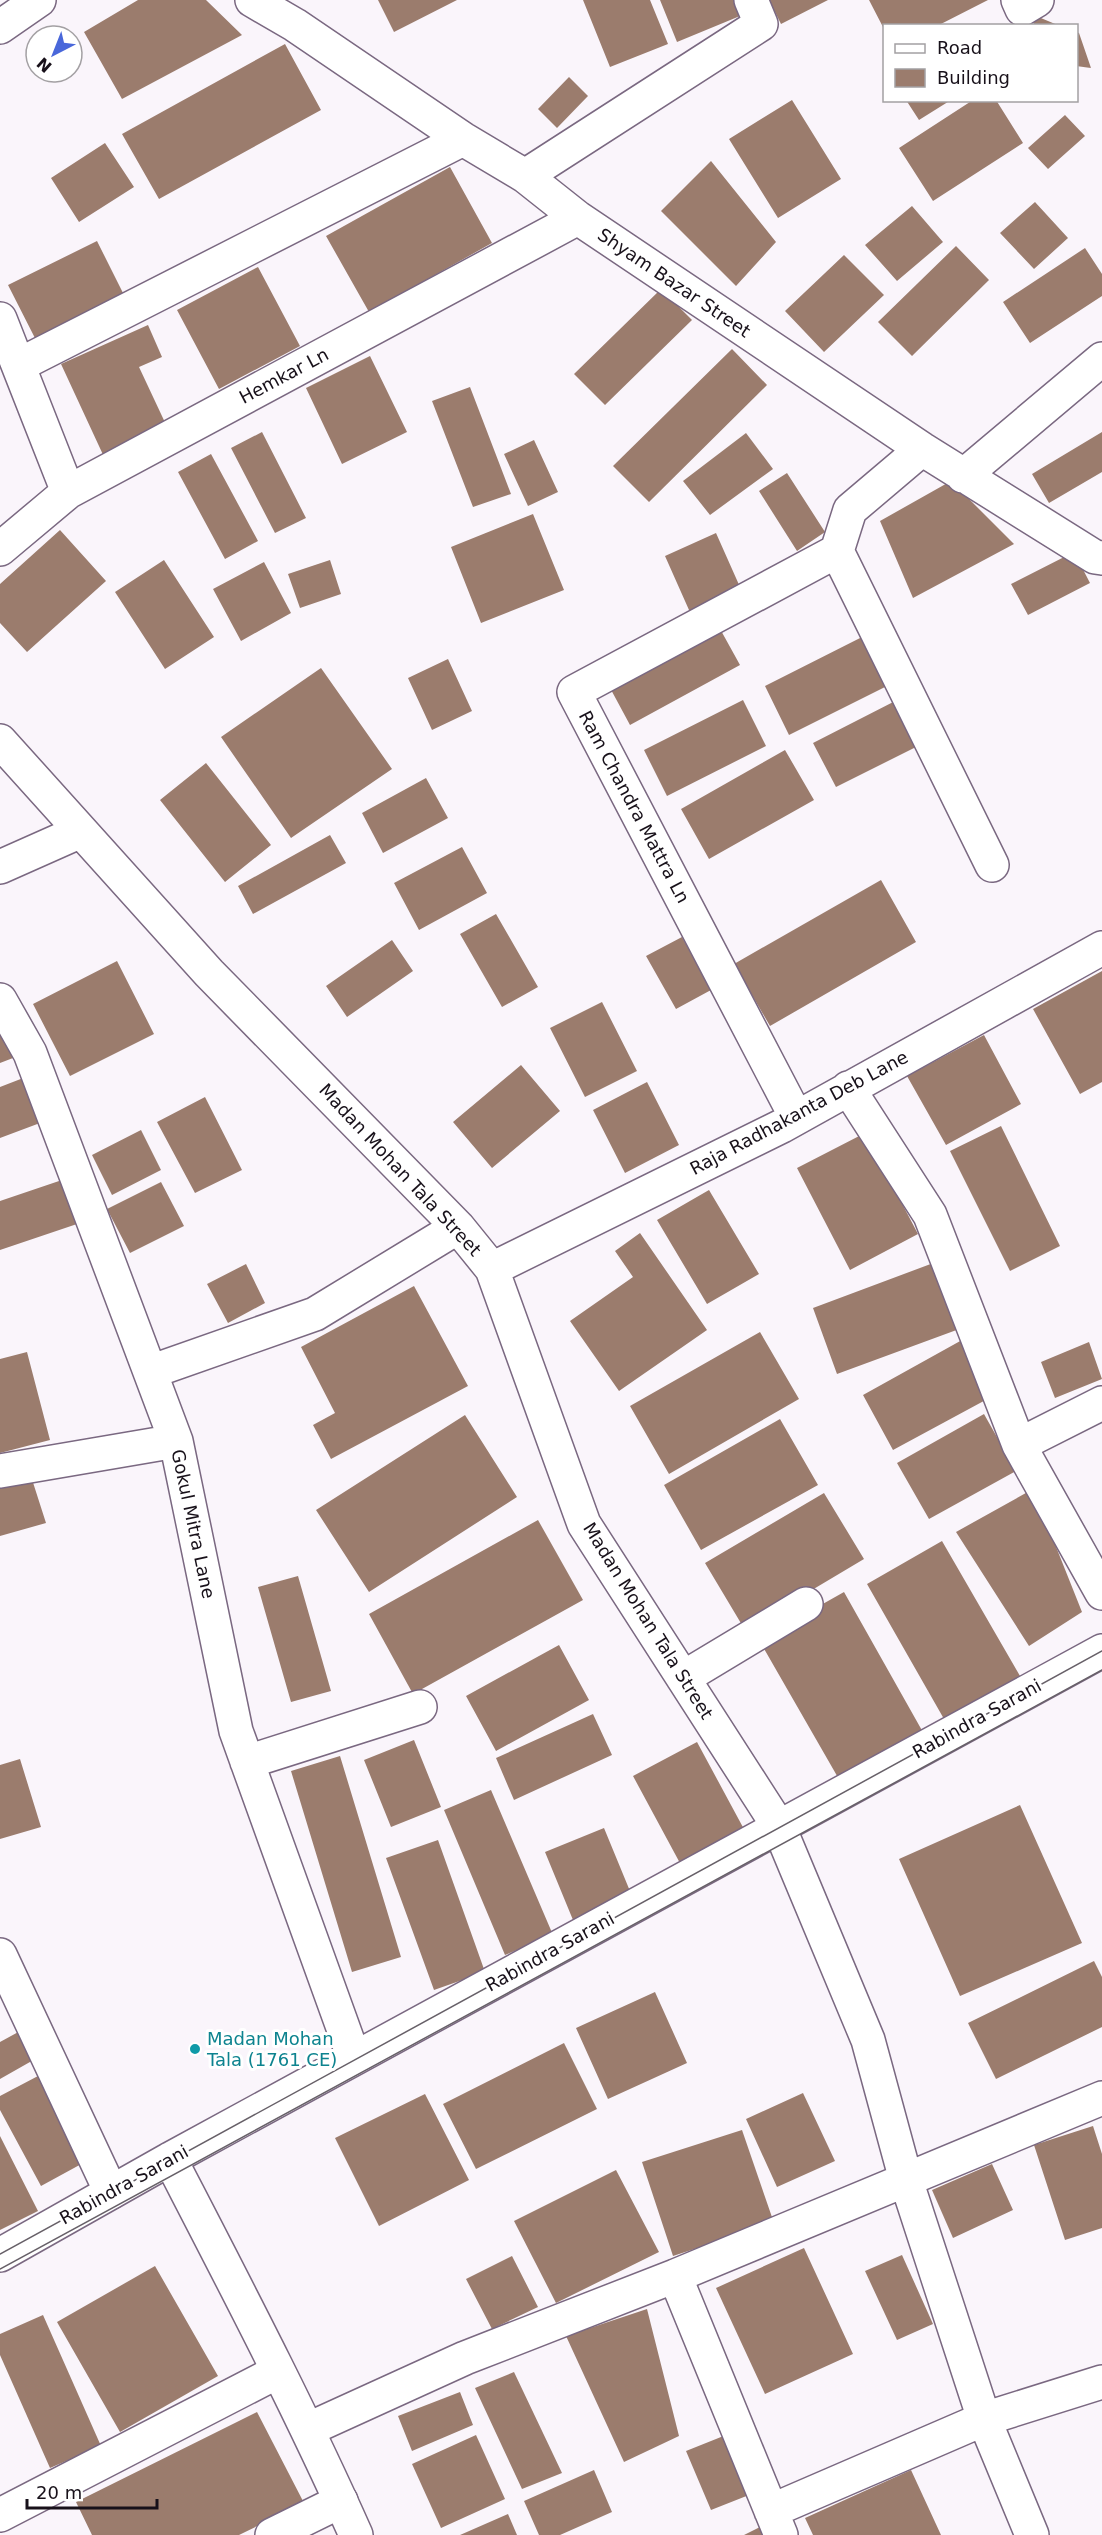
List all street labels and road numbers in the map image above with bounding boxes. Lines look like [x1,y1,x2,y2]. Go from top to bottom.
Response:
street label: Shyam Bazar Street [594,224,755,341]
street label: Hemkar Ln [236,343,332,408]
street label: Ram Chandra Mattra Ln [575,707,694,906]
street label: Raja Radhakanta Deb Lane [686,1046,911,1179]
street label: Madan Mohan Tala Street [315,1079,486,1260]
street label: Gokul Mitra Lane [167,1447,220,1601]
street label: Madan Mohan Tala Street [579,1519,718,1723]
street label: Rabindra Sarani [909,1675,1045,1763]
street label: Rabindra Sarani [482,1908,618,1996]
street label: Rabindra Sarani [56,2141,192,2229]

